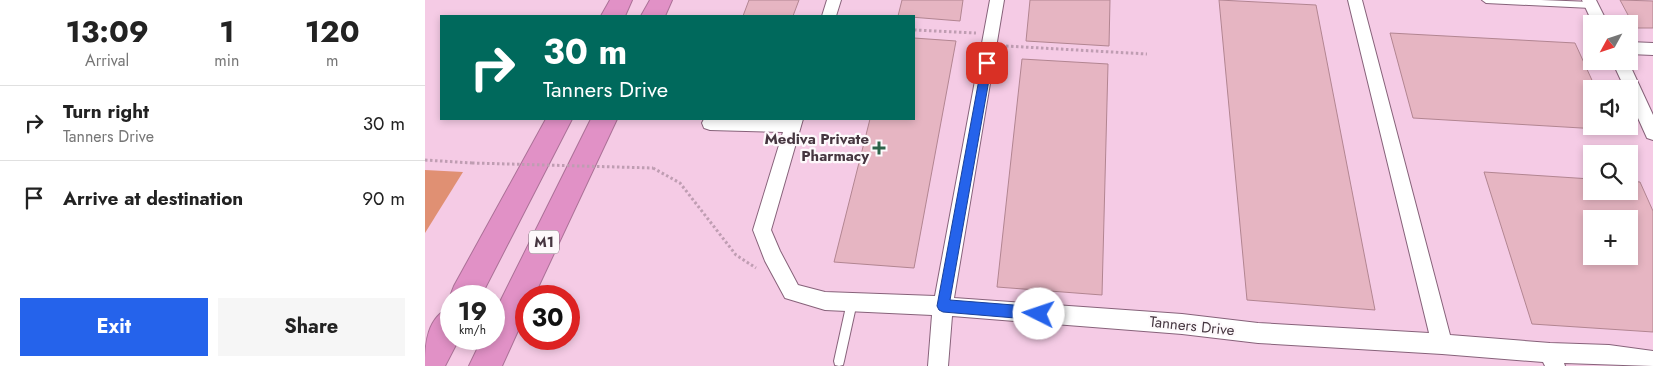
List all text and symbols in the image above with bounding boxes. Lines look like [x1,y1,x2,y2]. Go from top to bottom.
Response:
text: 13:09 [65,10,149,53]
text: 1 [219,10,234,53]
text: 120 [305,10,360,53]
north arrow [1583,15,1637,70]
map controls [1583,15,1638,265]
text: 30 m [543,27,627,77]
icon: right [460,35,525,100]
pin [966,42,1008,84]
text: Arrival [85,49,129,72]
text: min [214,49,239,72]
text: m [326,49,338,72]
icon: arrive [973,49,1001,77]
text: Tanners Drive [543,73,668,105]
button: sound [1583,80,1638,135]
text: Turn right [63,98,149,125]
icon: right [20,109,48,137]
text: 30 m [363,110,405,137]
text: Tanners Drive [63,125,154,148]
place label: Mediva Private Pharmacy [764,128,869,167]
marker: Mediva Private Pharmacy [873,142,885,154]
button: search [1583,145,1638,200]
icon: arrive [20,184,48,212]
text: Arrive at destination [63,185,243,212]
text: 90 m [362,185,405,212]
button: + [1583,210,1638,265]
road number: M1 [529,230,559,253]
speed limit sign: 30 [515,285,580,350]
position arrow [1012,287,1064,339]
text: 19 [458,293,487,329]
button: Exit [20,298,208,356]
button: Share [218,298,405,356]
street label: Tanners Drive [1148,311,1236,341]
text: km/h [459,321,486,339]

